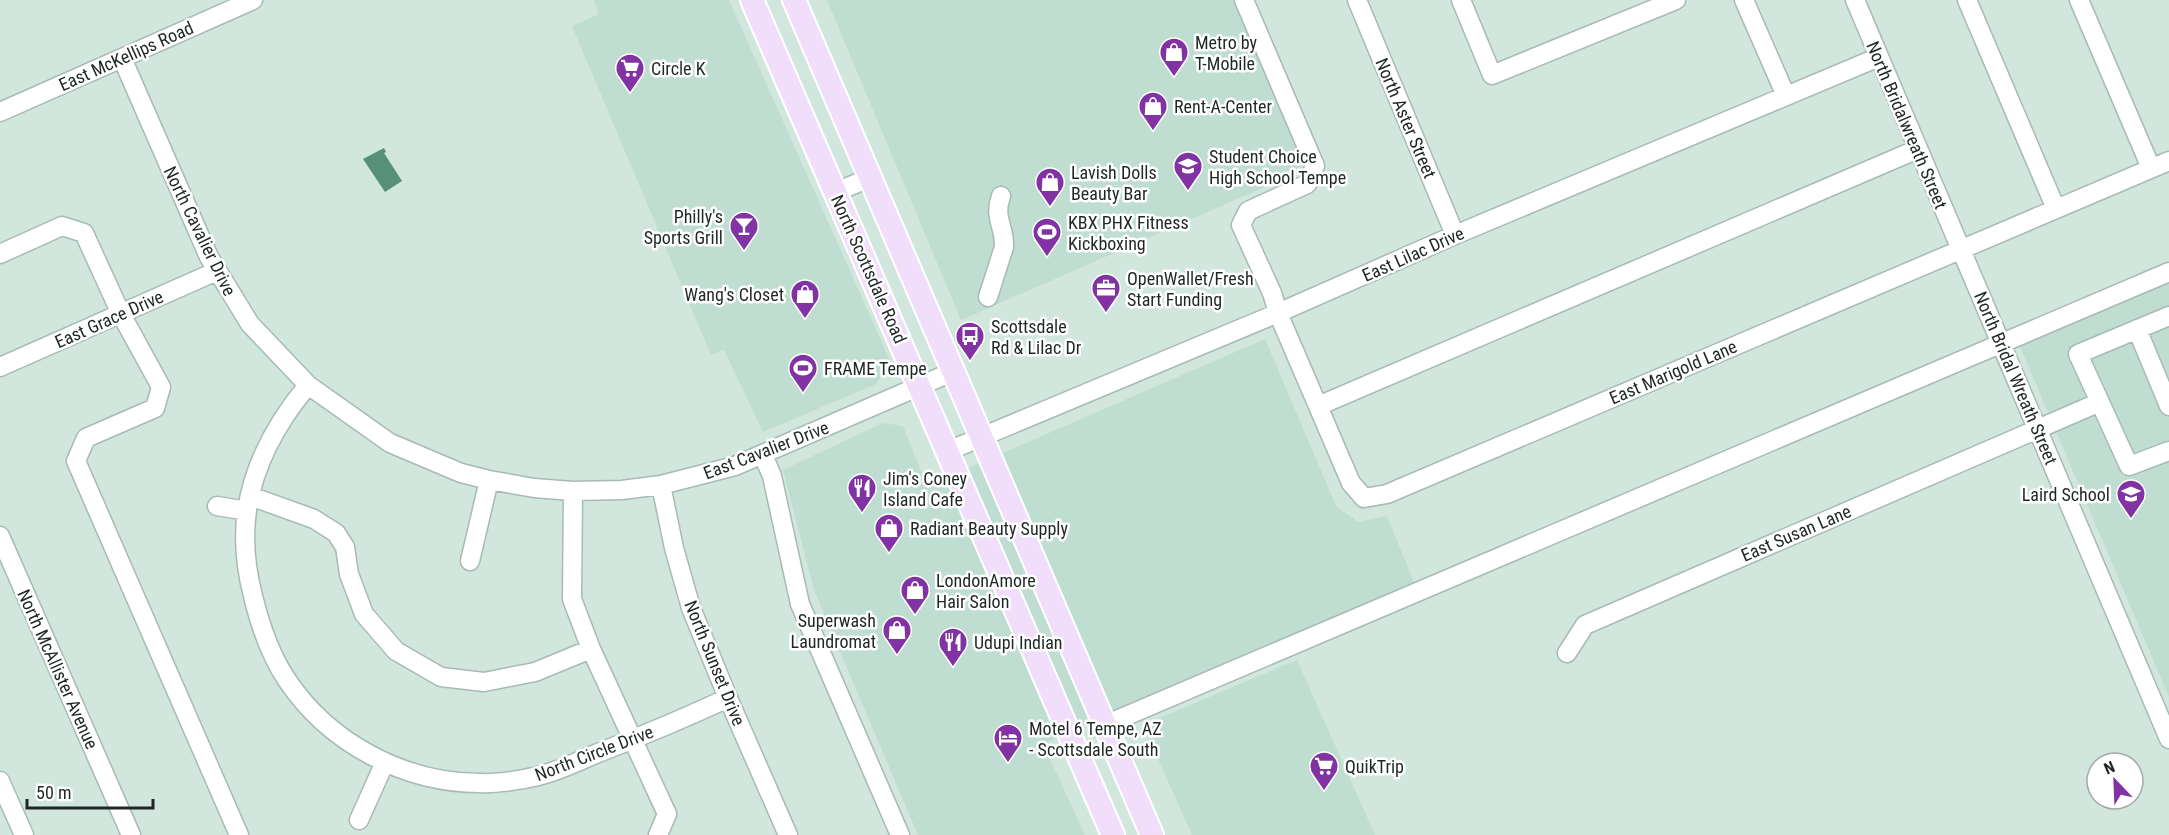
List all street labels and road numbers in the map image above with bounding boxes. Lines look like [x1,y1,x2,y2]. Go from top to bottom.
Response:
street label: East McKellips Road [56,17,196,95]
street label: North Bridalwreath Street [1862,38,1952,212]
street label: North Aster Street [1371,55,1441,181]
street label: North Cavalier Drive [160,163,240,299]
street label: North Scottsdale Road [827,192,911,346]
street label: East Lilac Drive [1359,222,1467,286]
street label: East Grace Drive [52,286,166,352]
street label: North Bridal Wreath Street [1970,288,2062,468]
street label: East Marigold Lane [1606,336,1740,408]
street label: East Cavalier Drive [700,416,832,484]
street label: East Susan Lane [1738,500,1854,566]
street label: North McAllister Avenue [13,586,103,752]
street label: North Sunset Drive [680,597,750,729]
street label: North Circle Drive [532,721,656,785]

